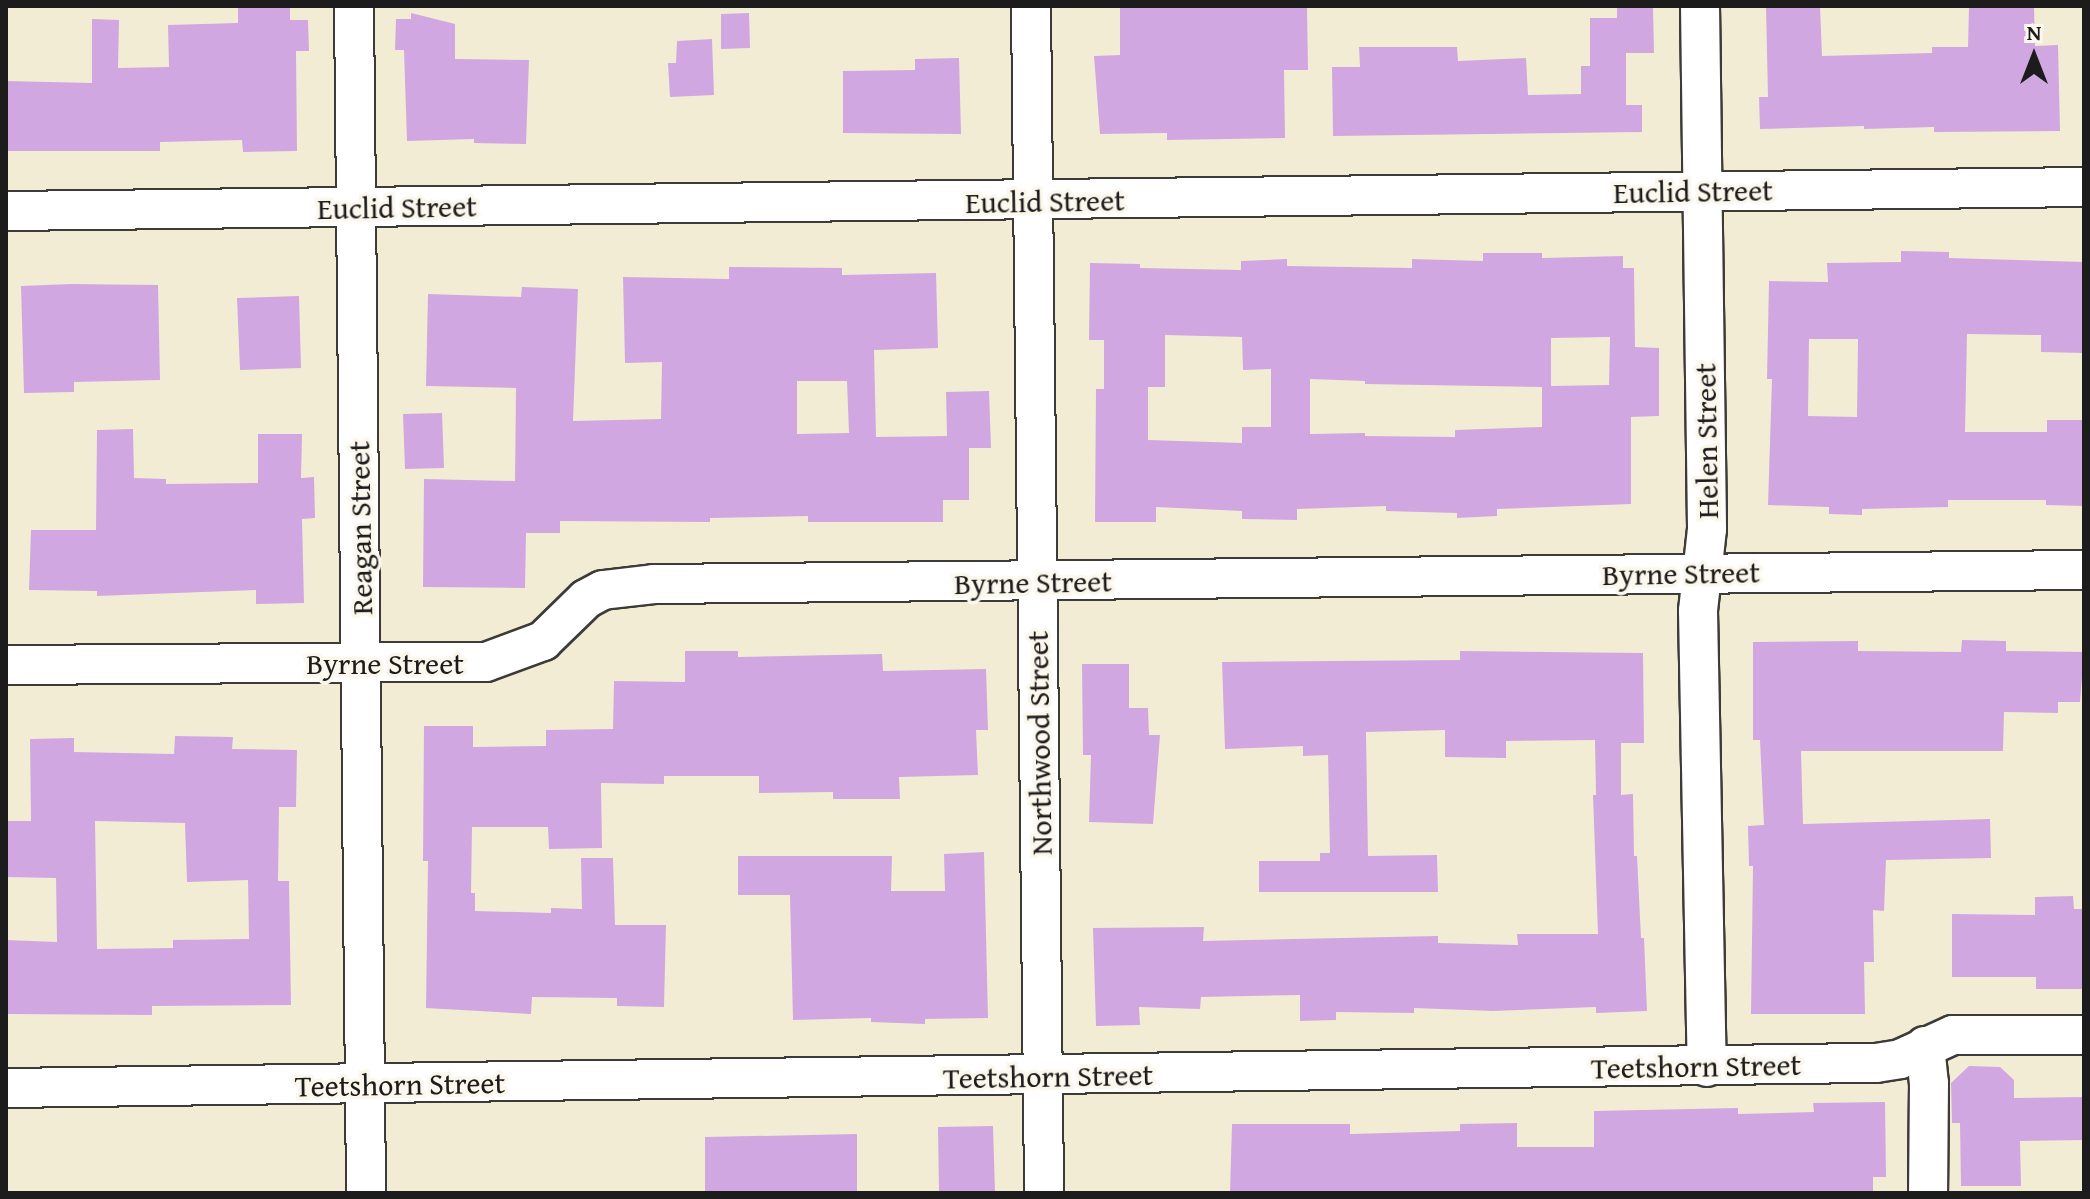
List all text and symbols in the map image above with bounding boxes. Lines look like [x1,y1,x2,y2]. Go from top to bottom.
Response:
north arrow [1994,16,2074,96]
text: N [2027,16,2041,48]
street label: Euclid Street [1613,172,1773,210]
street label: Euclid Street [965,182,1125,220]
street label: Euclid Street [317,188,477,226]
street label: Helen Street [1687,363,1725,519]
street label: Reagan Street [340,441,380,615]
street label: Byrne Street [1602,554,1760,592]
street label: Byrne Street [954,563,1112,601]
street label: Northwood Street [1019,630,1059,856]
street label: Byrne Street [306,645,464,681]
street label: Teetshorn Street [1591,1046,1801,1086]
street label: Teetshorn Street [943,1056,1153,1096]
street label: Teetshorn Street [295,1064,505,1104]

